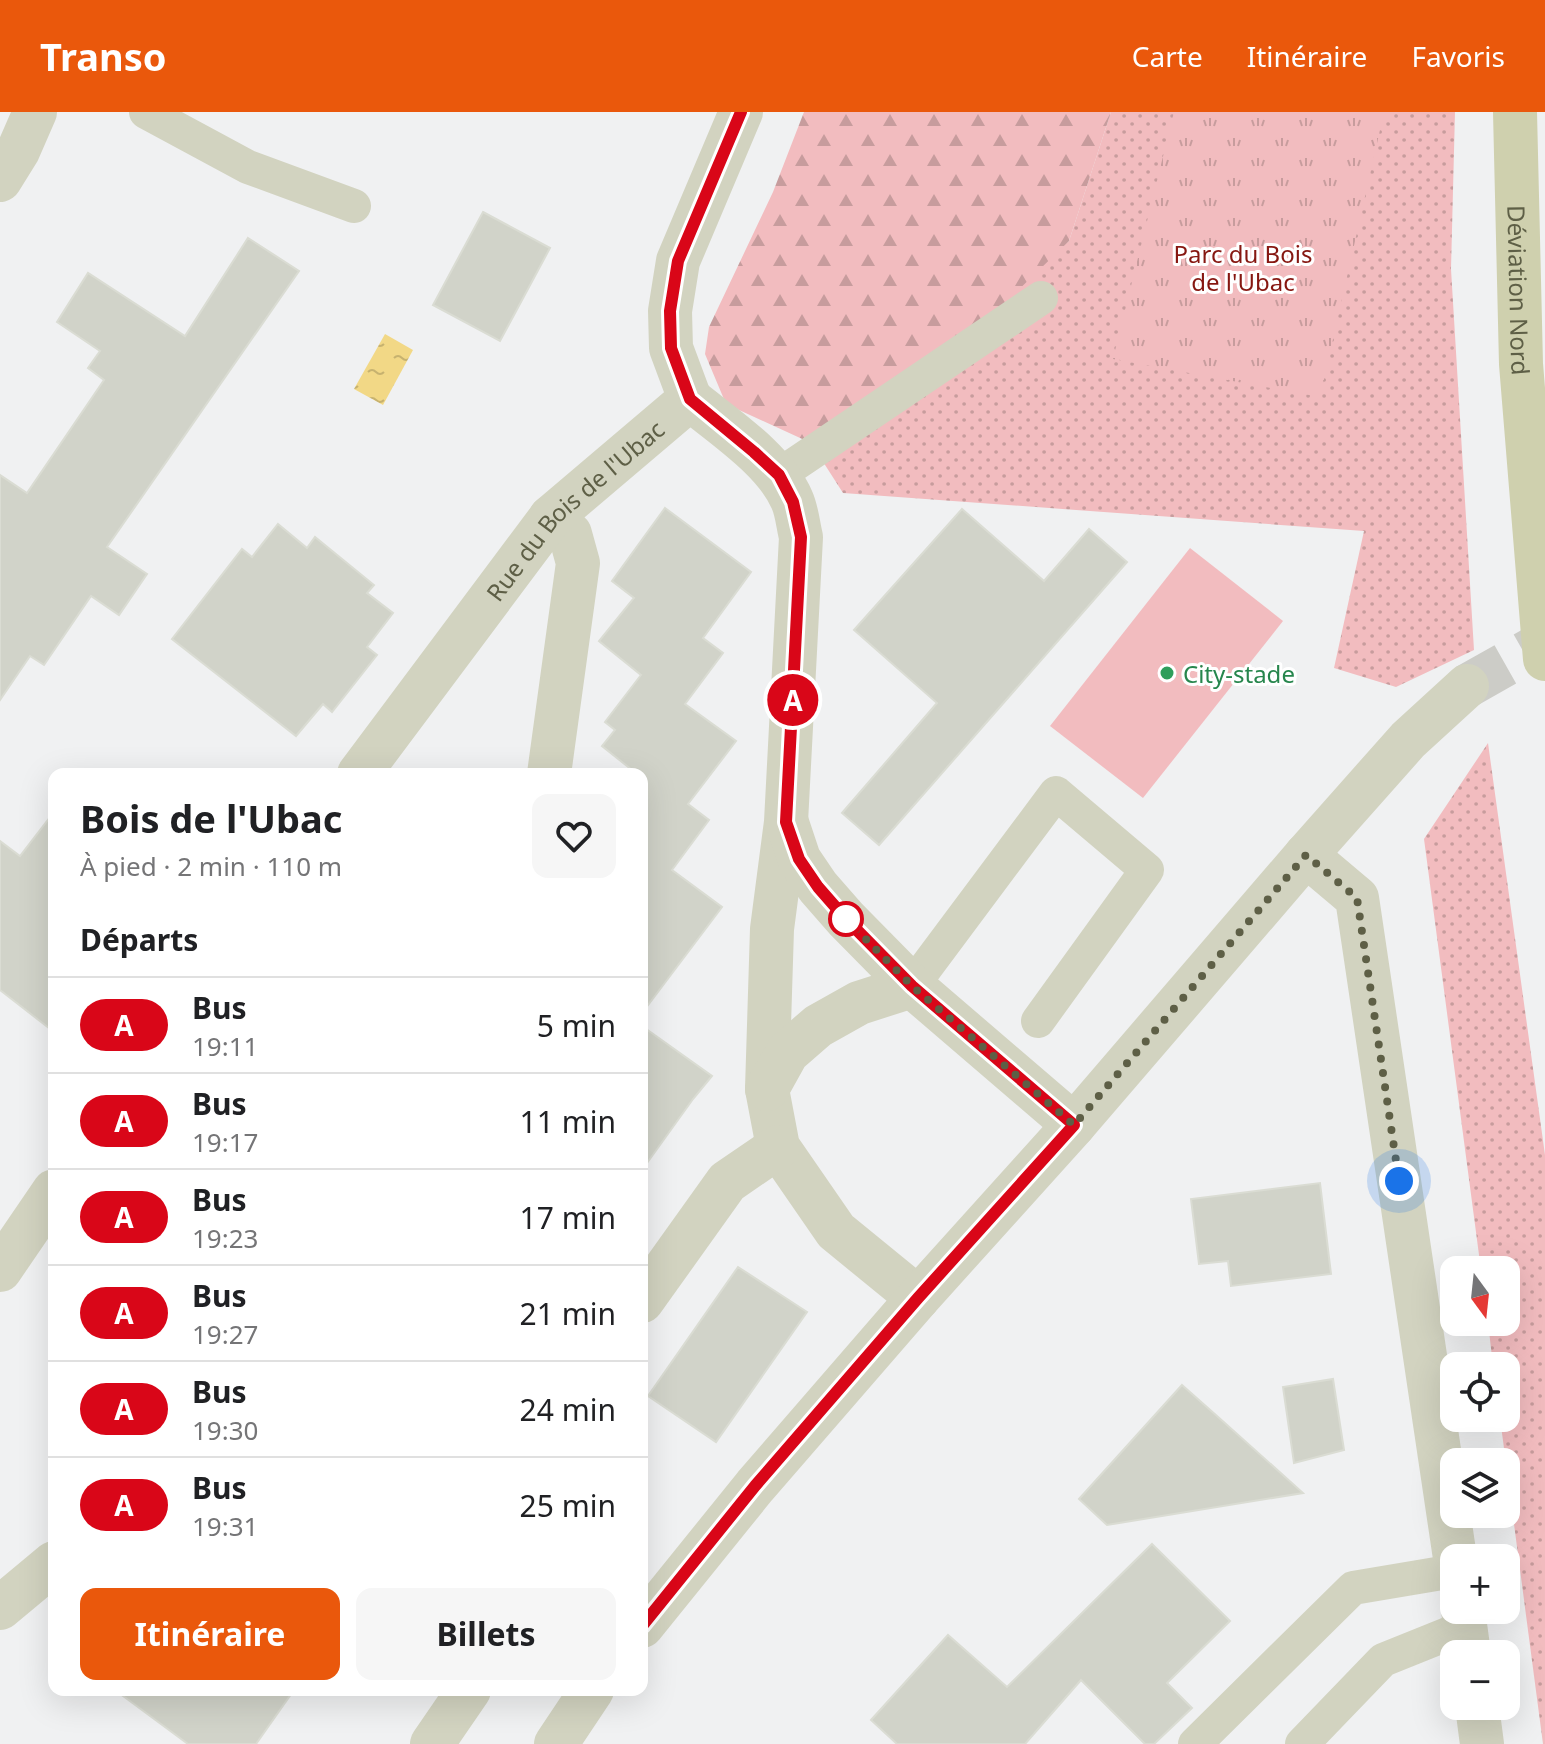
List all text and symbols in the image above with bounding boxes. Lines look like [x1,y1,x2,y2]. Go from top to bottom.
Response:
text: Transo [40,30,167,82]
text: Carte [1132,37,1203,75]
text: Itinéraire [1247,37,1367,75]
text: Favoris [1411,37,1505,75]
street label: Déviation Nord [1501,205,1538,376]
park label: Parc du Bois de l'Ubac [1174,237,1312,298]
street label: Rue du Bois de l'Ubac [478,412,670,607]
place label: City-stade [1183,657,1295,690]
marker: City-stade [1158,664,1176,682]
line badge: A [767,674,819,726]
text: A [783,681,803,719]
text: Bois de l'Ubac [80,792,342,844]
button: heart [532,794,616,878]
text: À pied · 2 min · 110 m [80,848,342,884]
unlabelled marker [829,902,863,936]
text: Départs [80,919,198,960]
text: Bus [192,987,247,1028]
text: 5 min [537,1005,616,1046]
text: A [114,1006,134,1044]
text: 19:11 [192,1028,258,1064]
text: Bus [192,1083,247,1124]
text: 11 min [520,1101,616,1142]
text: A [114,1102,134,1140]
text: 19:17 [192,1124,258,1160]
your location [1379,1161,1419,1201]
text: Bus [192,1179,247,1220]
text: 17 min [520,1197,616,1238]
text: A [114,1198,134,1236]
text: 19:23 [192,1220,258,1256]
north arrow [1440,1256,1520,1336]
map controls [1440,1256,1520,1720]
text: Bus [192,1275,247,1316]
text: 21 min [520,1293,616,1334]
text: A [114,1294,134,1332]
text: 19:27 [192,1316,258,1352]
button: locate [1440,1352,1520,1432]
text: Bus [192,1371,247,1412]
text: 24 min [520,1389,616,1430]
text: A [114,1390,134,1428]
text: 19:30 [192,1412,258,1448]
button: layers [1440,1448,1520,1528]
text: Bus [192,1467,247,1508]
text: 25 min [520,1485,616,1526]
text: A [114,1486,134,1524]
text: 19:31 [192,1508,258,1544]
button: + [1440,1544,1520,1624]
button: Itinéraire [80,1588,340,1680]
button: Billets [356,1588,616,1680]
button: − [1440,1640,1520,1720]

